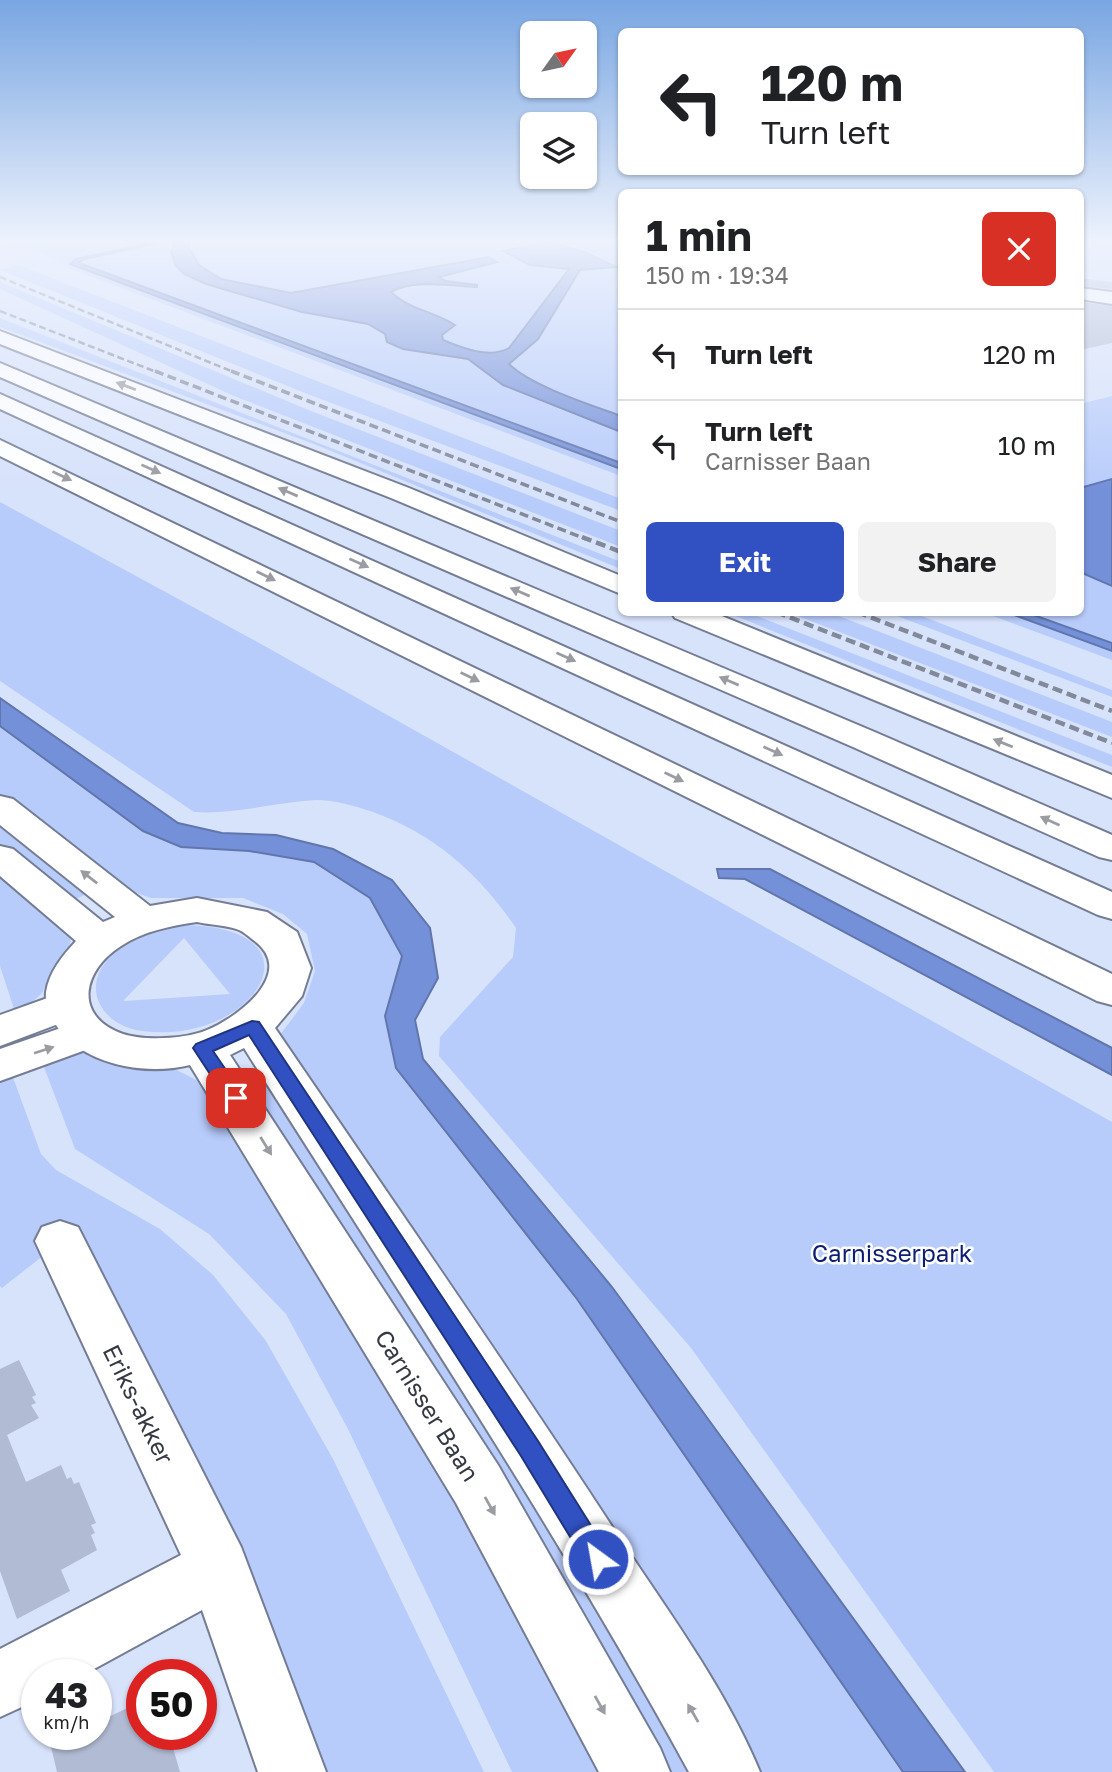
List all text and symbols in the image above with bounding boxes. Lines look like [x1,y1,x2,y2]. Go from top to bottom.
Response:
north arrow [520,21,597,98]
map controls [520,21,597,189]
text: 120 m [761,53,903,112]
icon: left [646,56,737,147]
button: layers [520,112,597,189]
text: Turn left [761,113,890,151]
text: 1 min [646,210,752,260]
button: close [982,212,1056,286]
text: 150 m · 19:34 [646,261,789,289]
icon: left [646,336,684,374]
text: Turn left [705,339,813,370]
text: 120 m [983,339,1056,370]
one-way arrow [116,381,137,392]
text: Turn left [705,416,813,447]
icon: left [646,427,684,465]
text: 10 m [998,430,1056,461]
text: Carnisser Baan [705,447,871,475]
one-way arrow [141,464,162,475]
one-way arrow [52,471,72,482]
one-way arrow [278,486,298,498]
button: Exit [646,522,844,602]
button: Share [858,522,1056,602]
one-way arrow [348,558,369,569]
one-way arrow [256,571,276,582]
one-way arrow [509,586,530,597]
one-way arrow [556,651,576,663]
one-way arrow [460,671,480,682]
one-way arrow [719,675,739,687]
one-way arrow [993,737,1014,748]
one-way arrow [763,745,783,757]
one-way arrow [664,771,684,783]
one-way arrow [1039,815,1060,826]
one-way arrow [81,870,99,885]
one-way arrow [33,1044,54,1055]
pin [206,1068,266,1128]
icon: arrive [217,1079,255,1117]
one-way arrow [260,1137,273,1156]
park label: Carnisserpark [812,1238,972,1267]
street label: Carnisser Baan [370,1324,486,1486]
street label: Eriks-akker [98,1340,180,1468]
one-way arrow [484,1496,495,1516]
position arrow [561,1522,635,1596]
speed limit sign: 50 [126,1659,217,1750]
text: 43 [45,1674,88,1716]
one-way arrow [594,1695,606,1715]
one-way arrow [686,1703,699,1722]
text: km/h [44,1711,89,1733]

